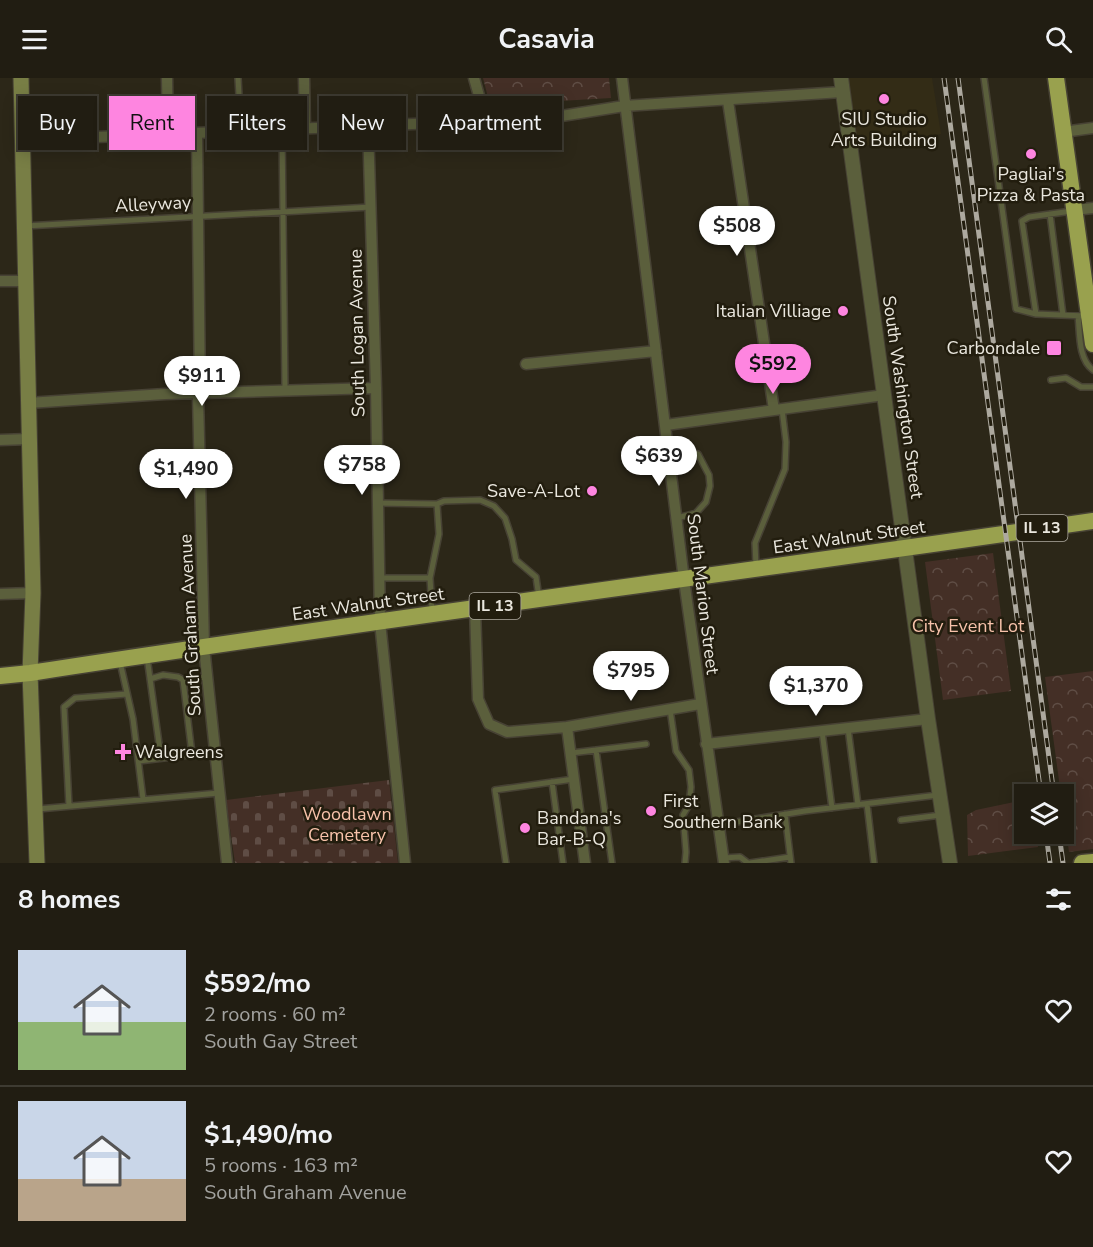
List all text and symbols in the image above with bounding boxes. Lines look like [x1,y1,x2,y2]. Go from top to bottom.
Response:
text: Casavia [498,21,595,58]
icon: menu [18,23,51,56]
icon: search [1042,23,1075,56]
marker: SIU Studio Arts Building [877,92,891,106]
chip: Buy [18,96,97,150]
chip: Rent [109,96,195,150]
chip: Filters [207,96,307,150]
chip: New [319,96,406,150]
chip: Apartment [418,96,562,150]
place label: SIU Studio Arts Building [831,107,937,152]
marker: Pagliai's Pizza & Pasta [1024,147,1038,161]
place label: Pagliai's Pizza & Pasta [977,162,1085,207]
street label: Alleyway [114,190,193,218]
pin: $508 [701,206,773,257]
text: $508 [713,212,761,239]
street label: South Logan Avenue [344,249,370,417]
street label: South Washington Street [877,294,929,501]
place label: Italian Villiage [716,299,831,323]
marker: Italian Villiage [836,304,850,318]
place label: Carbondale [947,336,1040,360]
marker: Carbondale [1045,339,1063,357]
pin: $592 [737,344,809,395]
text: $592 [749,350,797,377]
pin: $911 [166,356,238,407]
text: $911 [178,362,226,389]
pin: $639 [623,436,695,487]
text: $639 [635,442,683,469]
pin: $758 [326,445,398,496]
pin: $1,490 [137,449,235,500]
text: $758 [338,451,386,478]
text: $1,490 [154,455,218,482]
place label: Save-A-Lot [487,479,581,503]
marker: Save-A-Lot [585,484,599,498]
street label: South Marion Street [681,512,725,676]
street label: East Walnut Street [771,514,927,560]
road number: IL 13 [1016,515,1068,541]
street label: South Graham Avenue [173,533,207,717]
street label: East Walnut Street [290,581,446,627]
road number: IL 13 [470,593,520,619]
park label: City Event Lot [912,614,1025,638]
pin: $795 [595,651,667,702]
text: $795 [607,657,655,684]
pin: $1,370 [767,666,865,717]
text: $1,370 [784,672,848,699]
place label: Walgreens [135,740,223,764]
marker: Walgreens [116,745,130,759]
map controls [1014,784,1074,844]
button: layers [1014,784,1074,844]
place label: First Southern Bank [663,789,784,834]
park label: Woodlawn Cemetery [302,802,392,847]
marker: First Southern Bank [644,804,658,818]
place label: Bandana's Bar-B-Q [537,806,621,851]
marker: Bandana's Bar-B-Q [518,821,532,835]
text: 8 homes [18,882,120,917]
icon: filters [1042,883,1075,916]
text: $592/mo [204,966,311,1001]
icon: home [66,974,138,1046]
icon: heart [1042,994,1075,1027]
text: 2 rooms · 60 m² [204,1001,346,1028]
text: South Gay Street [204,1028,357,1055]
text: $1,490/mo [204,1117,333,1152]
icon: home [66,1125,138,1197]
icon: heart [1042,1145,1075,1178]
text: 5 rooms · 163 m² [204,1152,358,1179]
text: South Graham Avenue [204,1179,407,1206]

